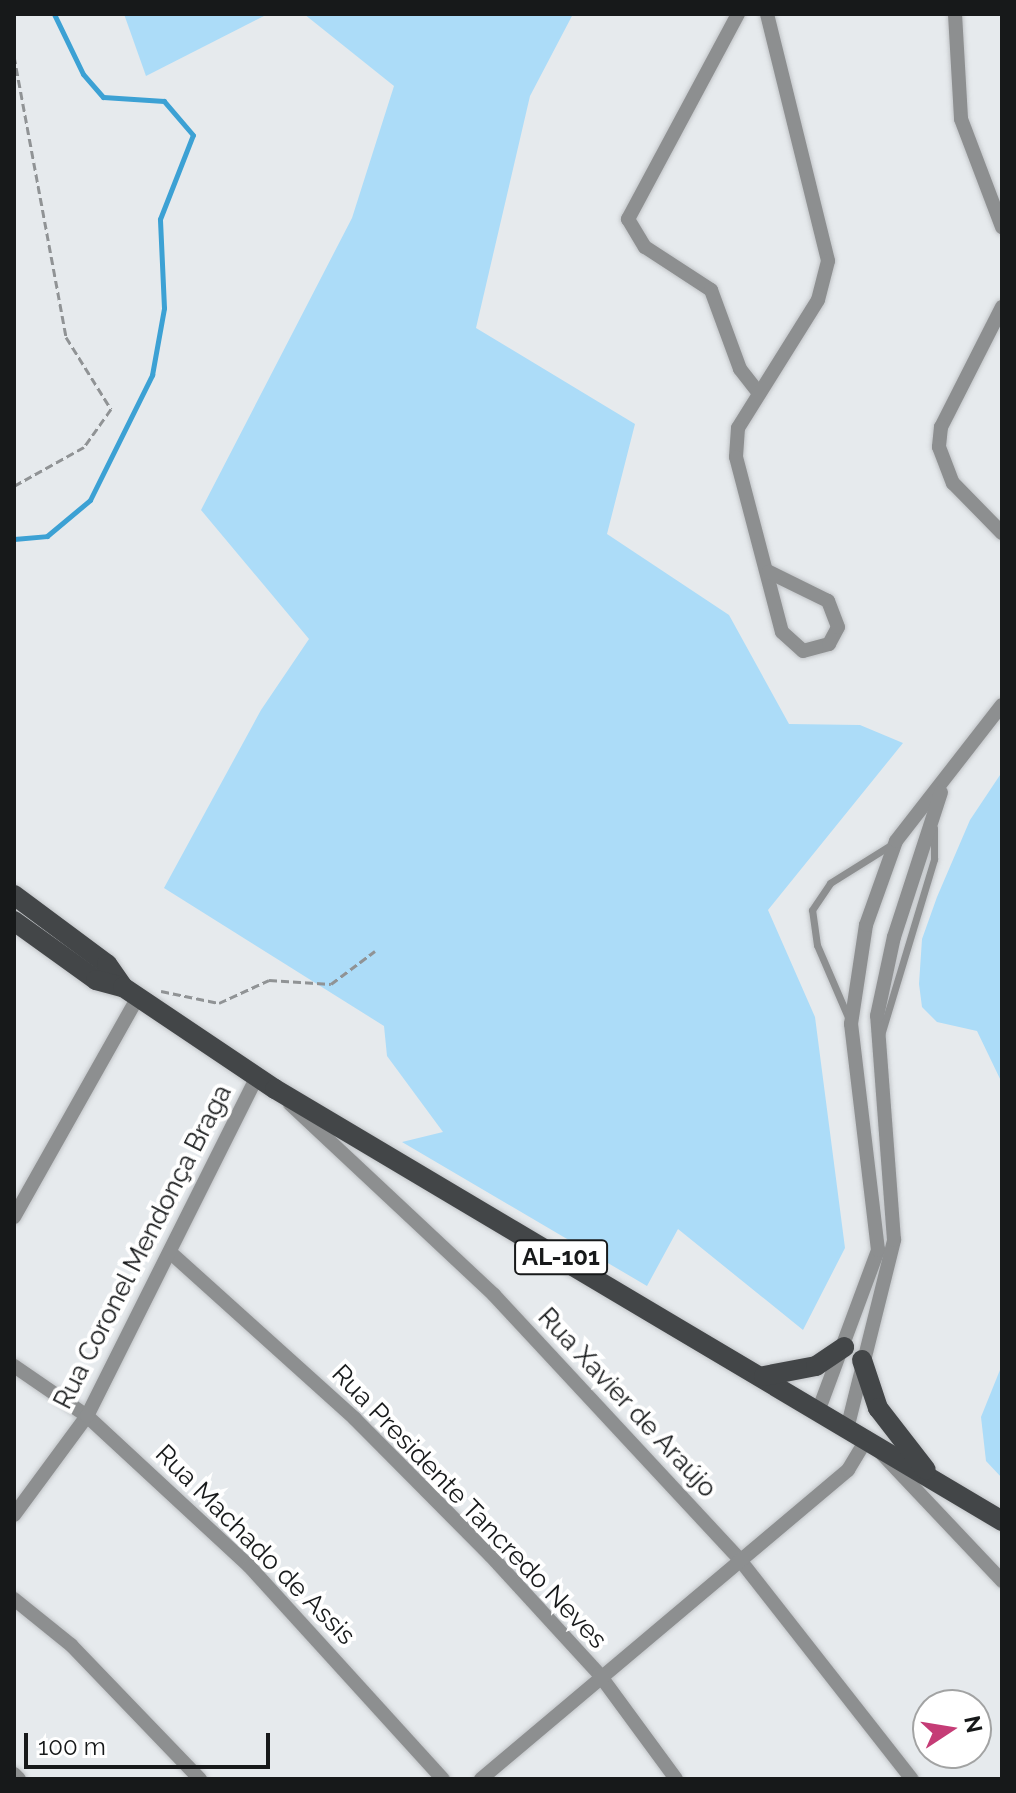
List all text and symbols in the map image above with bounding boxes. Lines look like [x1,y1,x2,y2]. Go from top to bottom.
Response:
street label: Rua Coronel Mendonça Braga [47,1079,239,1415]
road number: AL-101 [513,1237,609,1277]
street label: Rua Xavier de Araújo [531,1301,723,1505]
street label: Rua Presidente Tancredo Neves [325,1358,613,1656]
street label: Rua Machado de Assis [148,1438,362,1652]
north arrow [912,1689,992,1769]
text: N [959,1714,988,1735]
scale bar [28,1717,274,1767]
text: 100 m [38,1732,106,1761]

